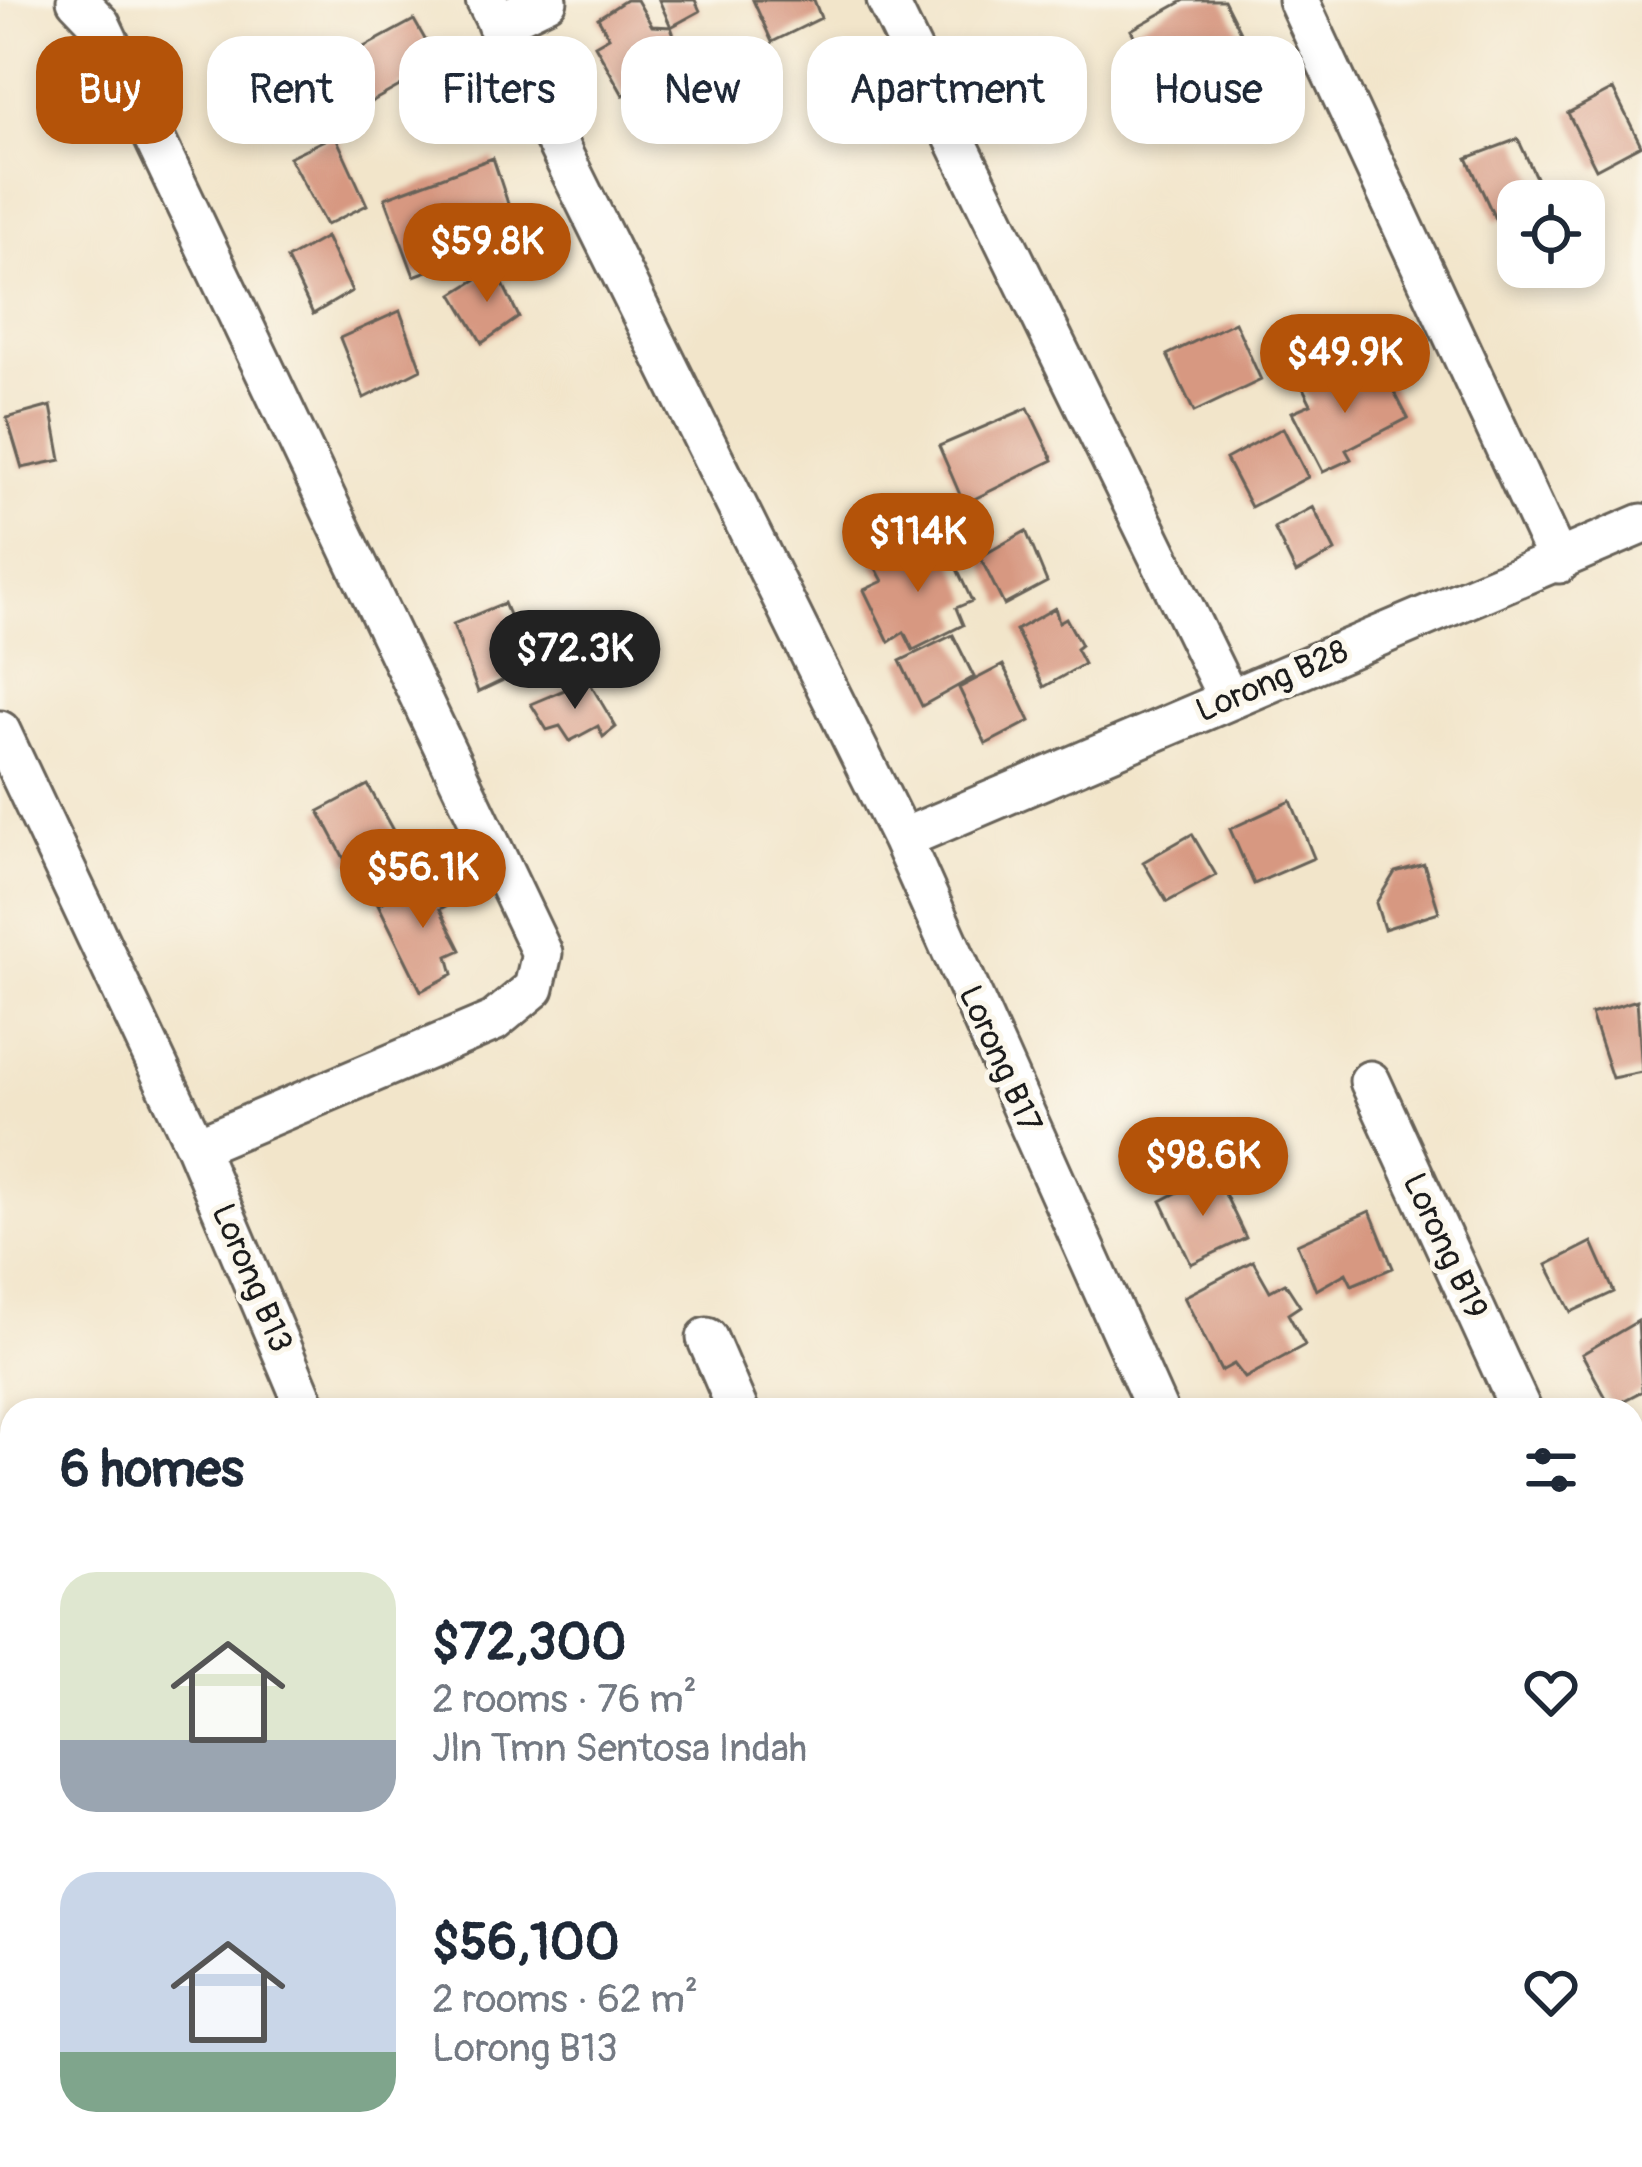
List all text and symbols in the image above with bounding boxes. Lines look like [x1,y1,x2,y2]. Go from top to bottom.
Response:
chip: Buy [36,36,183,144]
chip: Rent [207,36,375,144]
chip: Filters [399,36,597,144]
chip: New [621,36,783,144]
chip: Apartment [807,36,1087,144]
chip: House [1111,36,1305,144]
map controls [1497,180,1605,288]
button: locate [1497,180,1605,288]
pin: $59.8K [389,203,585,305]
text: $59.8K [430,217,544,266]
pin: $49.9K [1247,314,1443,416]
text: $49.9K [1287,328,1403,377]
pin: $114K [834,493,1002,595]
text: $114K [869,507,967,556]
pin: $72.3K [477,610,673,712]
text: $72.3K [516,624,634,673]
street label: Lorong B28 [1190,631,1354,731]
pin: $56.1K [325,829,521,931]
text: $56.1K [367,843,479,892]
street label: Lorong B17 [949,979,1051,1139]
pin: $98.6K [1105,1117,1301,1219]
text: $98.6K [1145,1131,1261,1180]
street label: Lorong B19 [1393,1167,1497,1325]
street label: Lorong B13 [202,1198,302,1358]
icon: filters [1518,1437,1584,1503]
text: 6 homes [60,1438,244,1502]
text: $72,300 [432,1611,626,1675]
icon: home [156,1620,300,1764]
icon: heart [1518,1659,1584,1725]
text: 2 rooms · 76 m² [432,1675,697,1724]
text: Jln Tmn Sentosa Indah [432,1724,807,1773]
text: $56,100 [432,1911,620,1975]
icon: home [156,1920,300,2064]
icon: heart [1518,1959,1584,2025]
text: 2 rooms · 62 m² [432,1975,698,2024]
text: Lorong B13 [432,2024,618,2073]

